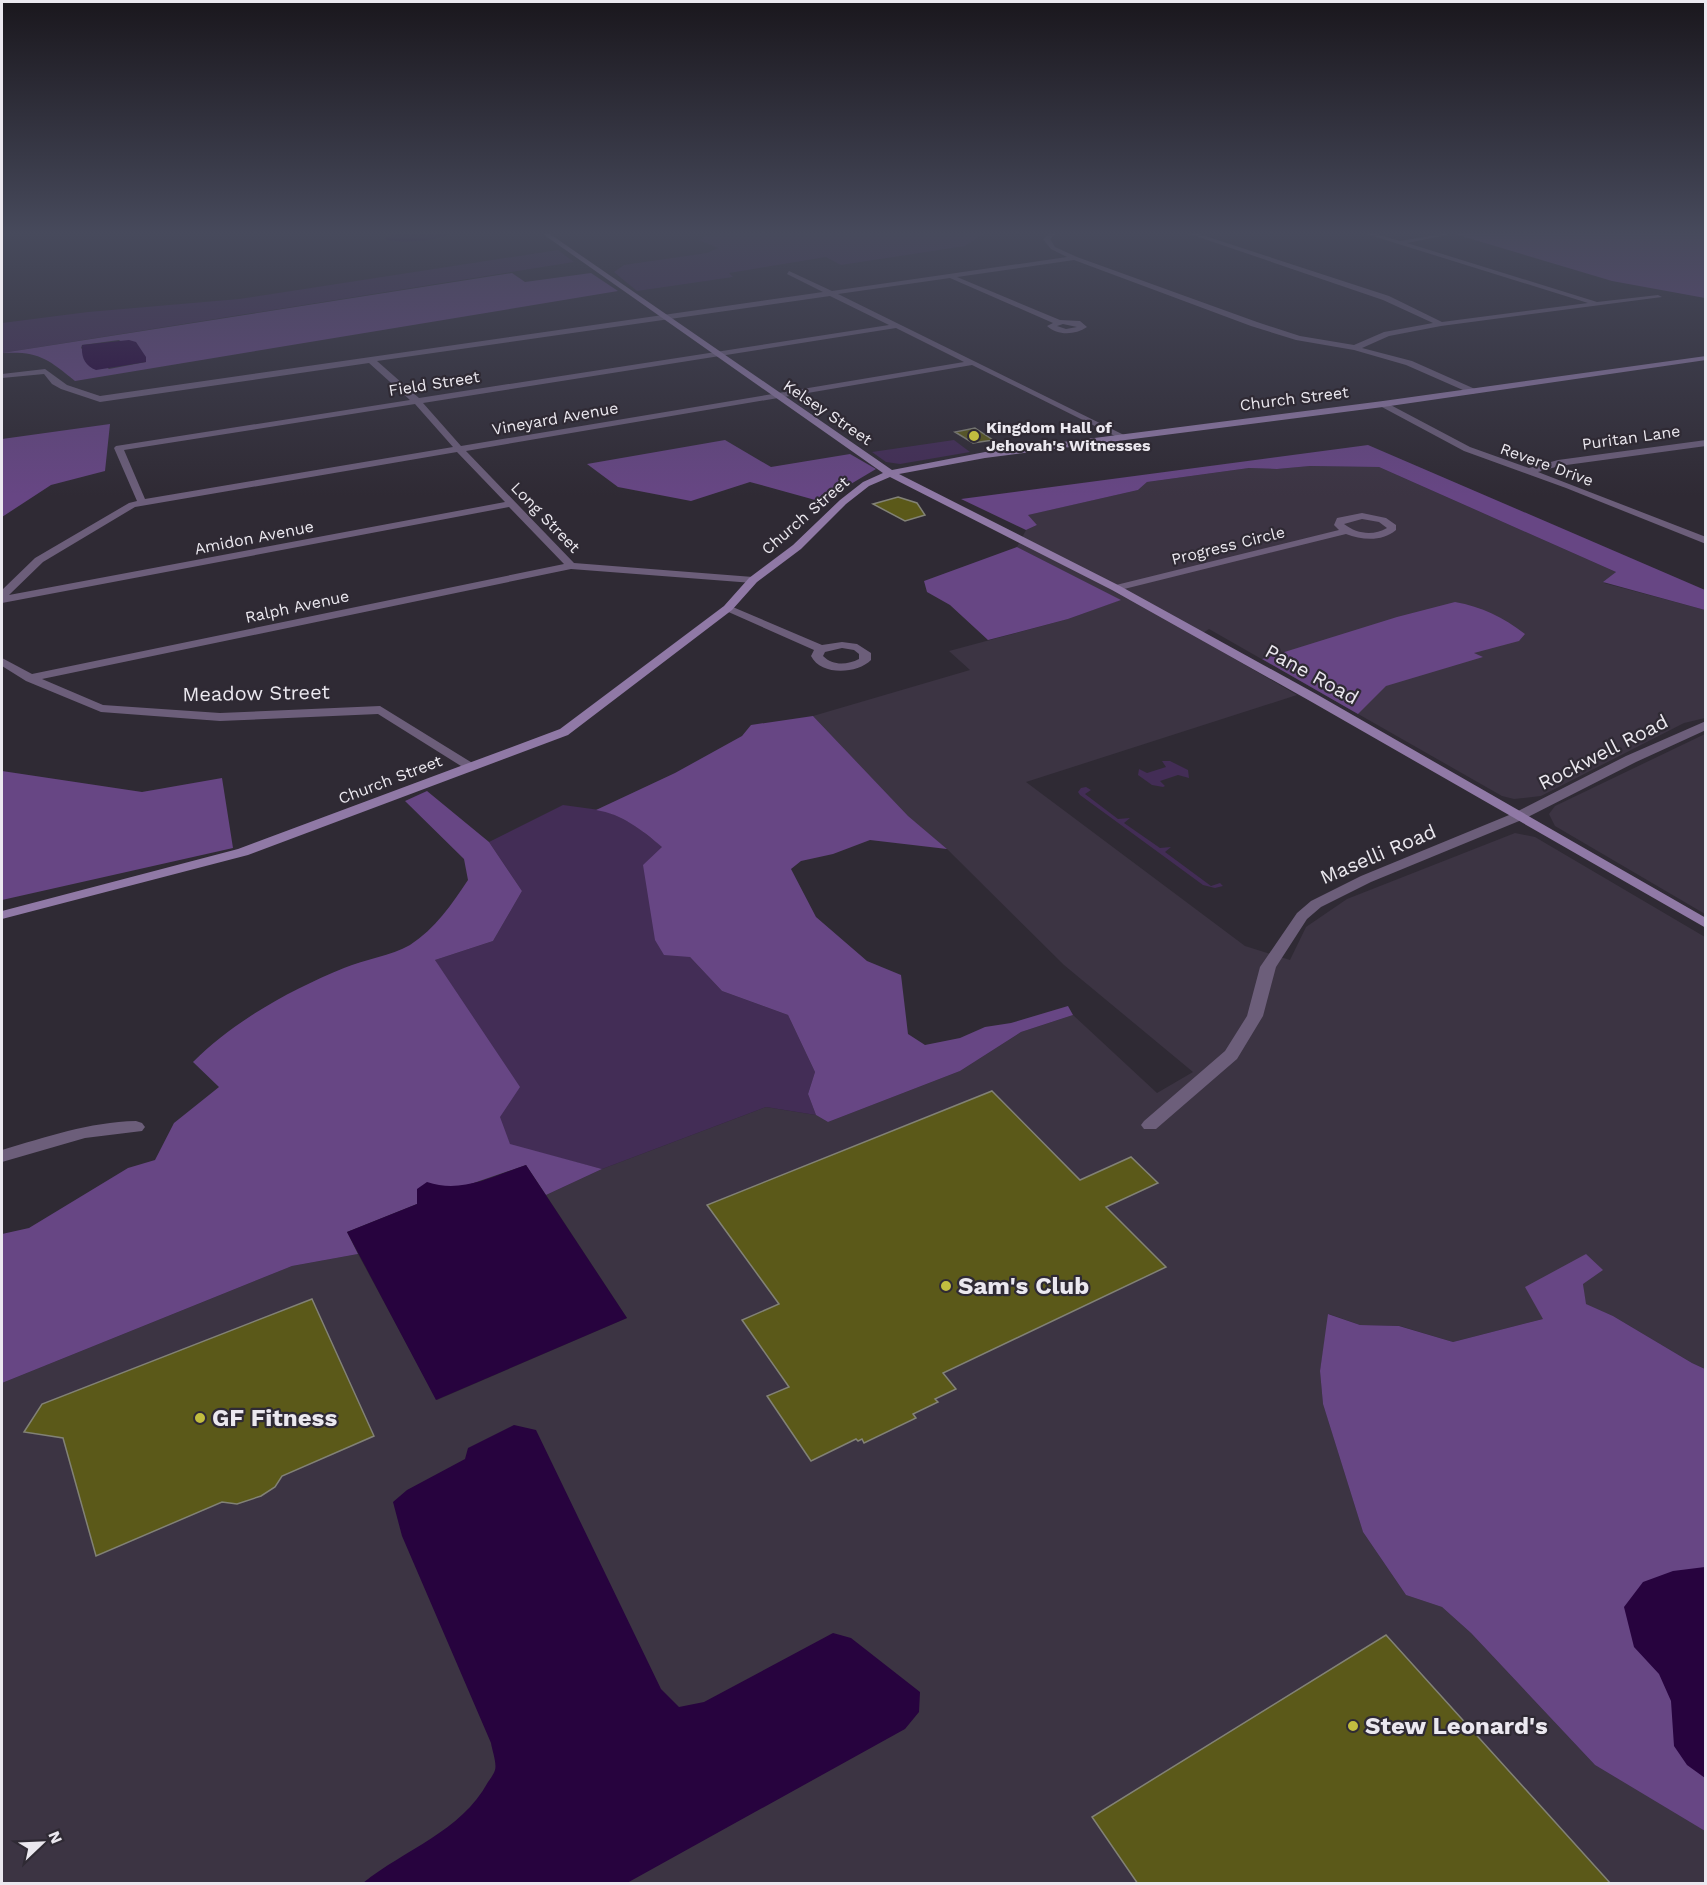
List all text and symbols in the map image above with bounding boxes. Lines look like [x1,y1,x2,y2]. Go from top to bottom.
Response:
street label: Field Street [387,367,481,400]
street label: Kelsey Street [780,376,876,449]
street label: Church Street [1239,382,1350,415]
street label: Vineyard Avenue [490,398,620,439]
place label: Kingdom Hall of Jehovah's Witnesses [986,418,1151,455]
street label: Puritan Lane [1581,421,1682,454]
marker: Kingdom Hall of Jehovah's Witnesses [967,429,981,443]
street label: Revere Drive [1498,439,1596,490]
street label: Church Street [758,472,853,558]
street label: Long Street [507,478,584,557]
street label: Amidon Avenue [193,517,315,558]
street label: Progress Circle [1169,522,1287,569]
street label: Ralph Avenue [243,586,351,627]
street label: Pane Road [1261,639,1363,709]
street label: Meadow Street [182,680,330,706]
street label: Rockwell Road [1534,709,1672,795]
street label: Church Street [336,751,445,808]
street label: Maselli Road [1316,819,1440,889]
place label: Sam's Club [958,1272,1089,1300]
marker: Sam's Club [939,1279,953,1293]
place label: GF Fitness [212,1404,337,1432]
marker: GF Fitness [193,1411,207,1425]
place label: Stew Leonard's [1365,1712,1548,1740]
marker: Stew Leonard's [1346,1719,1360,1733]
north arrow [12,1813,72,1873]
text: N [44,1828,66,1847]

